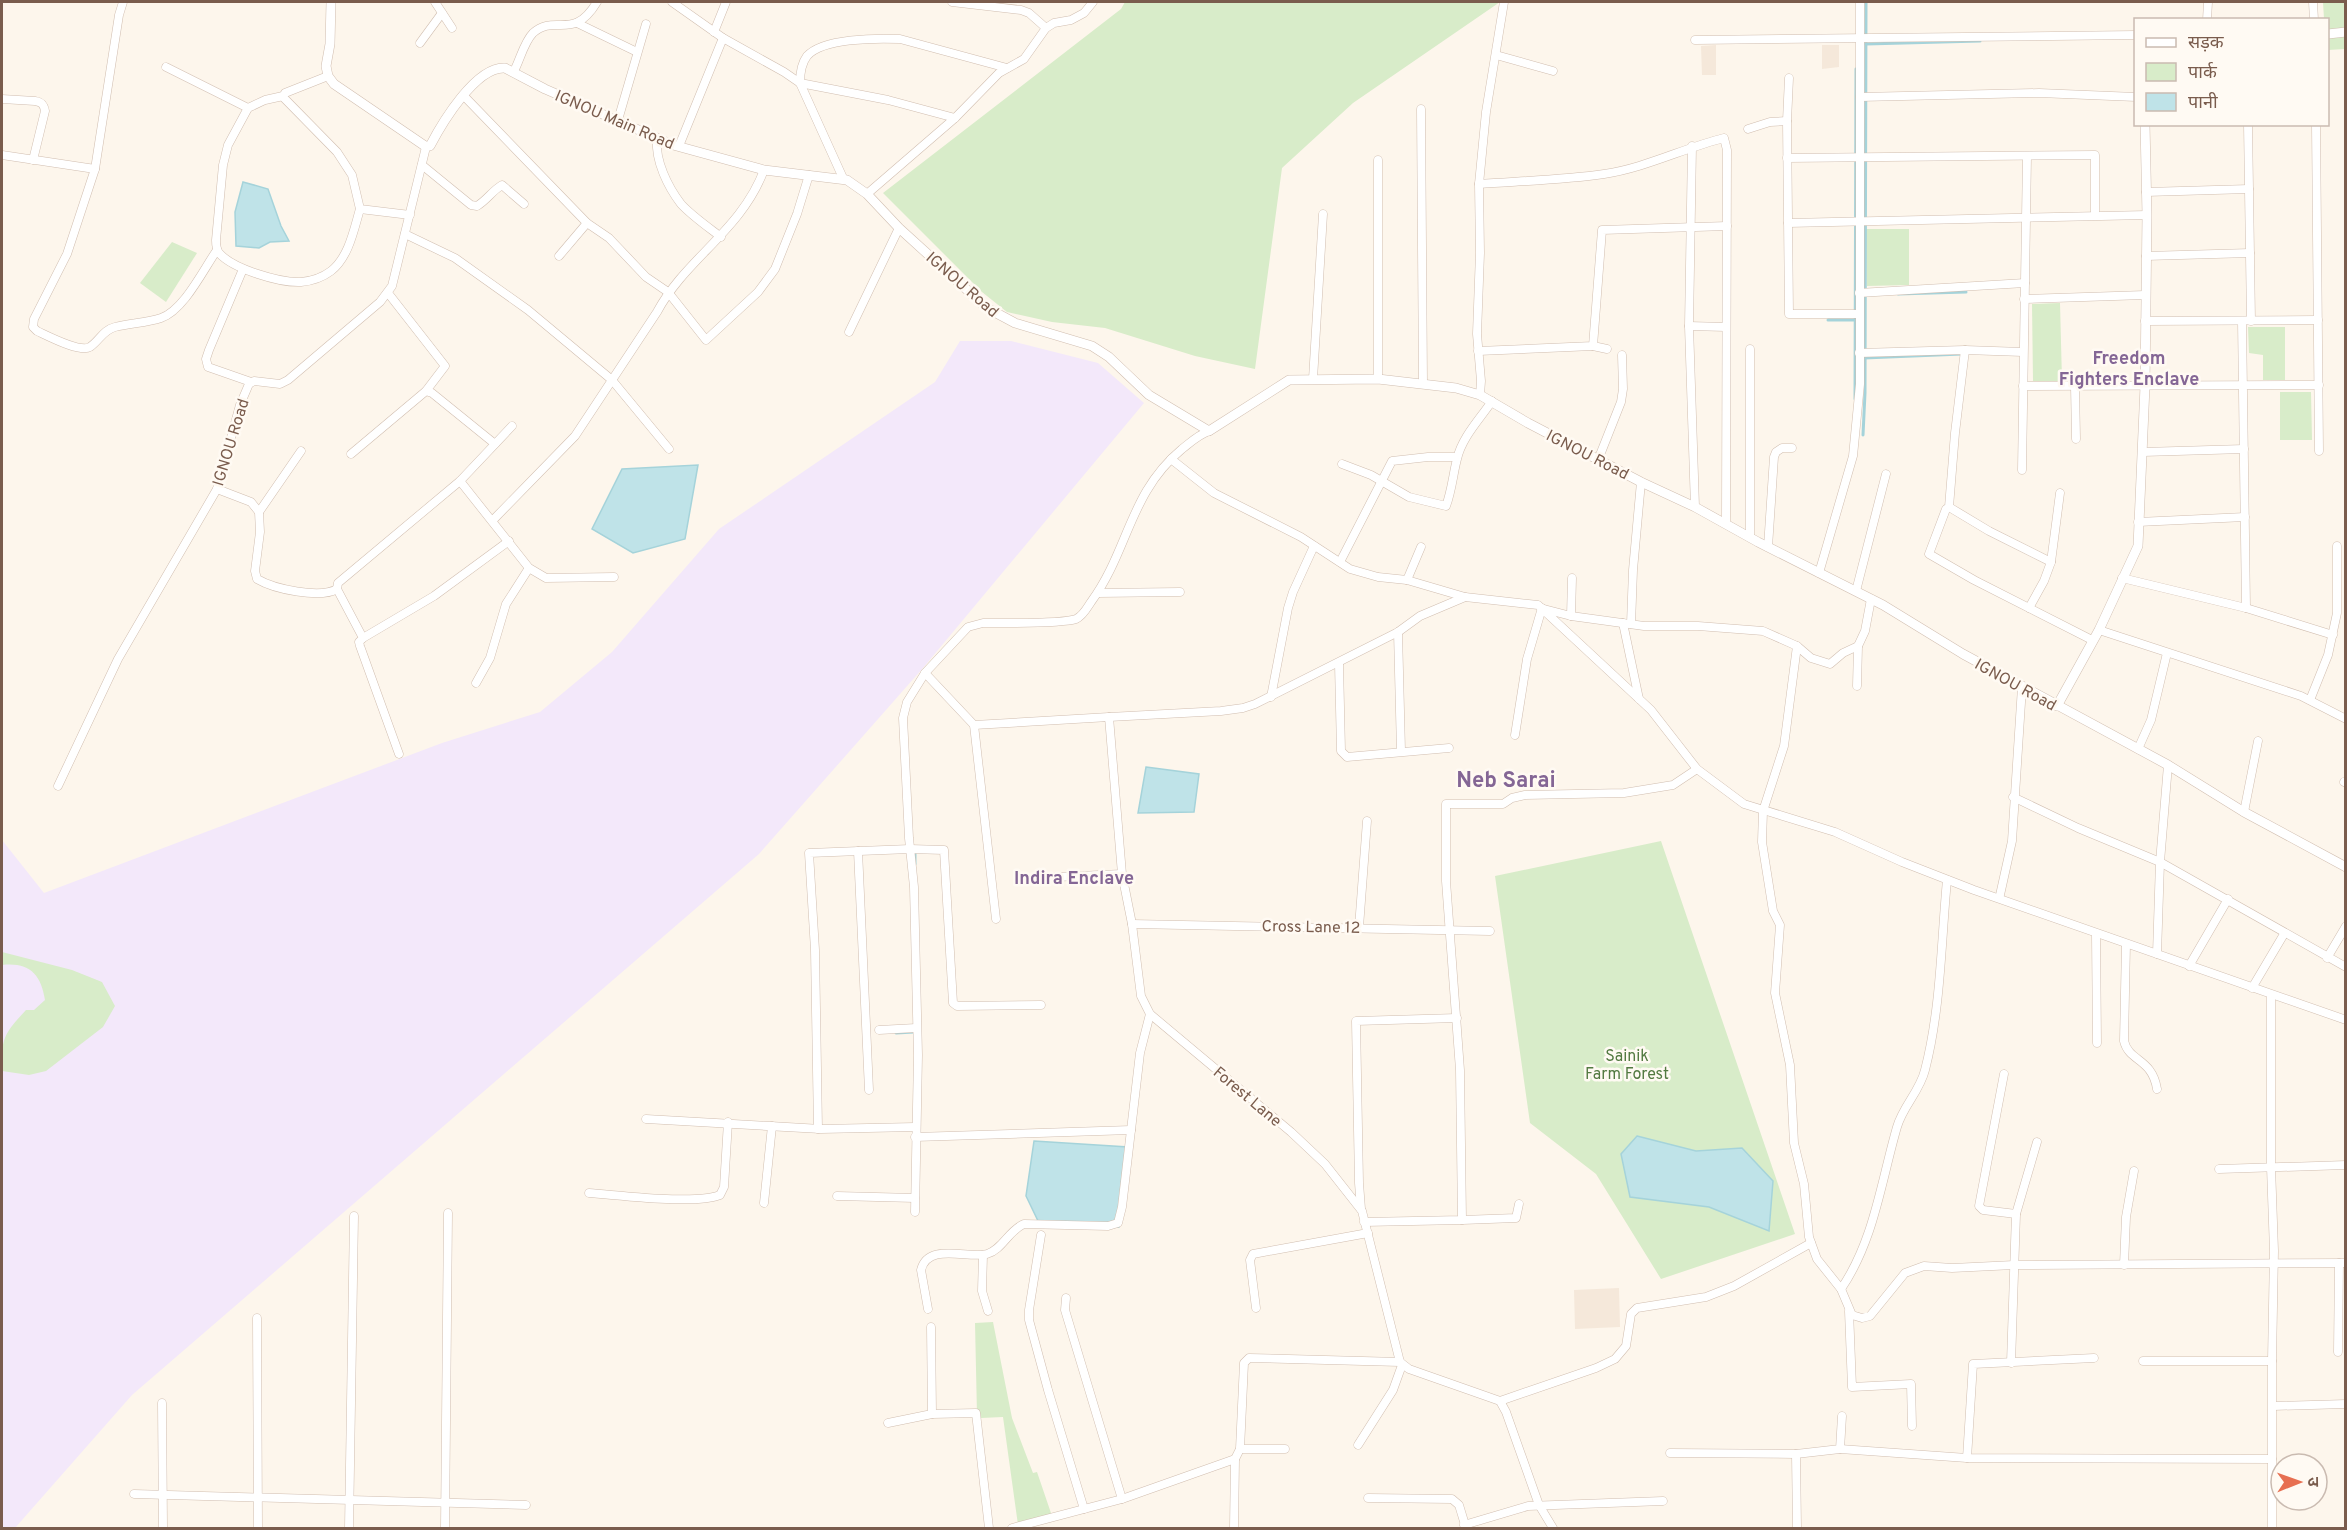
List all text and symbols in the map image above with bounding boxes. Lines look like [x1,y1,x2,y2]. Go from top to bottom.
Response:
legend [2134,18,2329,126]
text: सड़क [2188,32,2225,55]
text: पार्क [2188,61,2218,85]
street label: IGNOU Main Road [551,87,677,155]
text: पानी [2188,92,2218,115]
street label: IGNOU Road [921,248,1002,323]
district label: Freedom Fighters Enclave [2059,348,2199,392]
street label: IGNOU Road [209,396,255,489]
street label: IGNOU Road [1542,426,1632,485]
street label: IGNOU Road [1971,655,2059,716]
district label: Neb Sarai [1456,768,1556,795]
district label: Indira Enclave [1014,868,1134,891]
street label: Cross Lane 12 [1261,917,1360,939]
park label: Sainik Farm Forest [1585,1047,1669,1085]
street label: Forest Lane [1208,1063,1285,1132]
north arrow [2269,1452,2329,1512]
text: उ [2302,1477,2322,1487]

